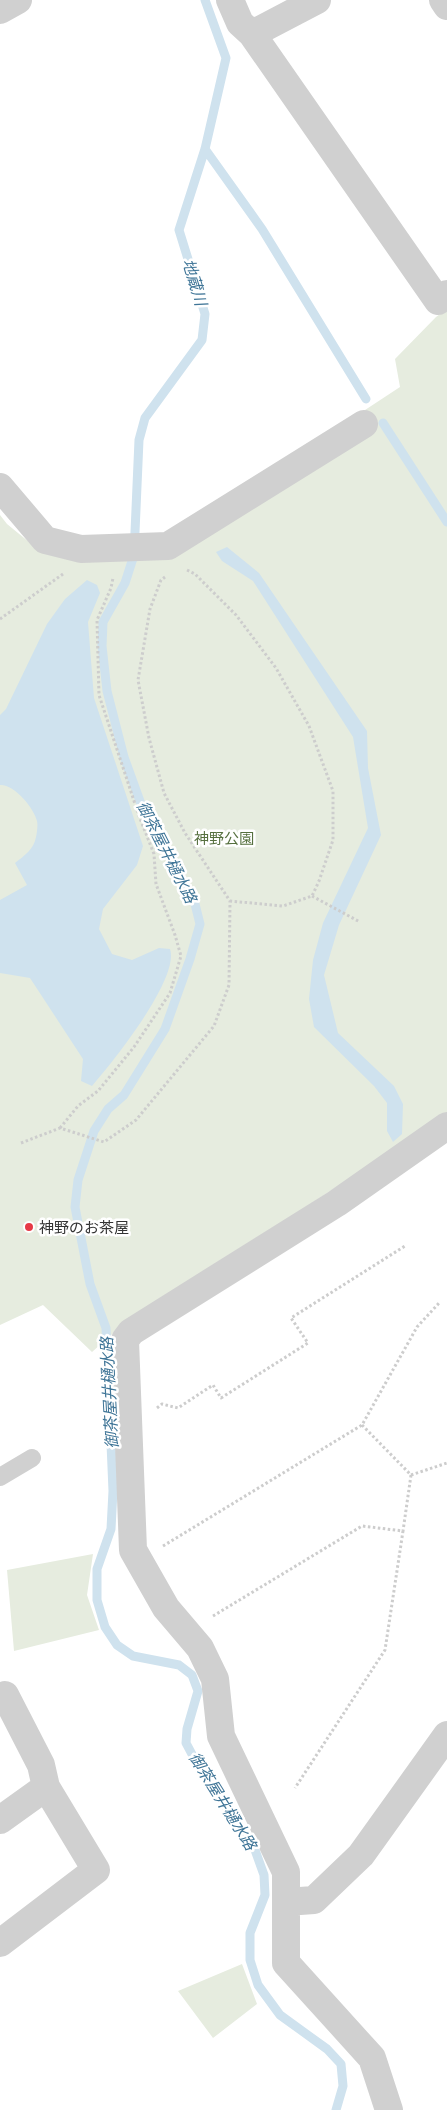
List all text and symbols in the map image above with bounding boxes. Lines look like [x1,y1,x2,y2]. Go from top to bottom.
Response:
water label: 地蔵川 [178,256,212,310]
water label: 御茶屋井樋水路 [133,798,202,908]
park label: 神野公園 [194,829,254,847]
place label: 神野のお茶屋 [39,1218,129,1236]
marker: 神野のお茶屋 [23,1221,35,1233]
water label: 御茶屋井樋水路 [96,1335,122,1449]
water label: 御茶屋井樋水路 [185,1748,262,1855]

